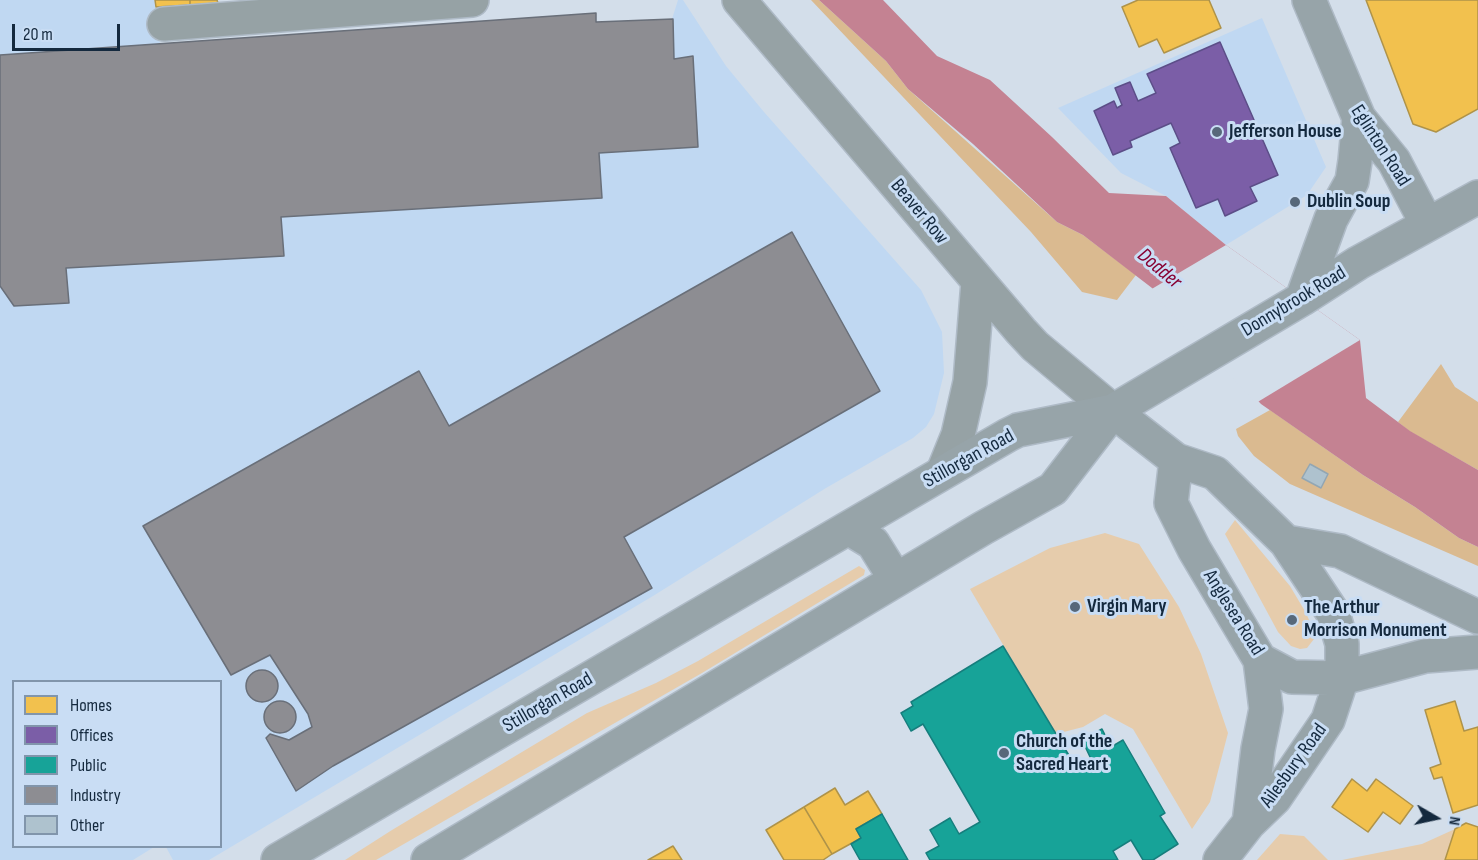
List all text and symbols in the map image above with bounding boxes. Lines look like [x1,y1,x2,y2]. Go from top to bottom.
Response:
scale bar [15,12,123,50]
text: 20 m [23,24,53,45]
street label: Eglinton Road [1345,101,1415,191]
place label: Jefferson House [1229,120,1342,144]
marker: Jefferson House [1210,125,1224,139]
street label: Beaver Row [885,175,953,249]
place label: Dublin Soup [1307,190,1390,214]
marker: Dublin Soup [1288,195,1302,209]
water label: Dodder [1132,243,1186,295]
street label: Donnybrook Road [1238,261,1350,343]
street label: Stillorgan Road [920,424,1018,494]
street label: Anglesea Road [1197,566,1269,660]
place label: Virgin Mary [1087,595,1167,619]
place label: The Arthur Morrison Monument [1304,596,1447,643]
marker: Virgin Mary [1068,600,1082,614]
marker: The Arthur Morrison Monument [1285,613,1299,627]
street label: Stillorgan Road [499,668,597,738]
legend [12,680,222,848]
text: Homes [70,695,112,716]
street label: Ailesbury Road [1255,719,1333,813]
text: Offices [70,725,113,746]
place label: Church of the Sacred Heart [1016,730,1112,777]
marker: Church of the Sacred Heart [997,746,1011,760]
text: Public [70,755,107,776]
text: Industry [70,785,121,806]
north arrow [1406,788,1466,848]
text: Other [70,815,104,836]
text: N [1444,815,1464,827]

